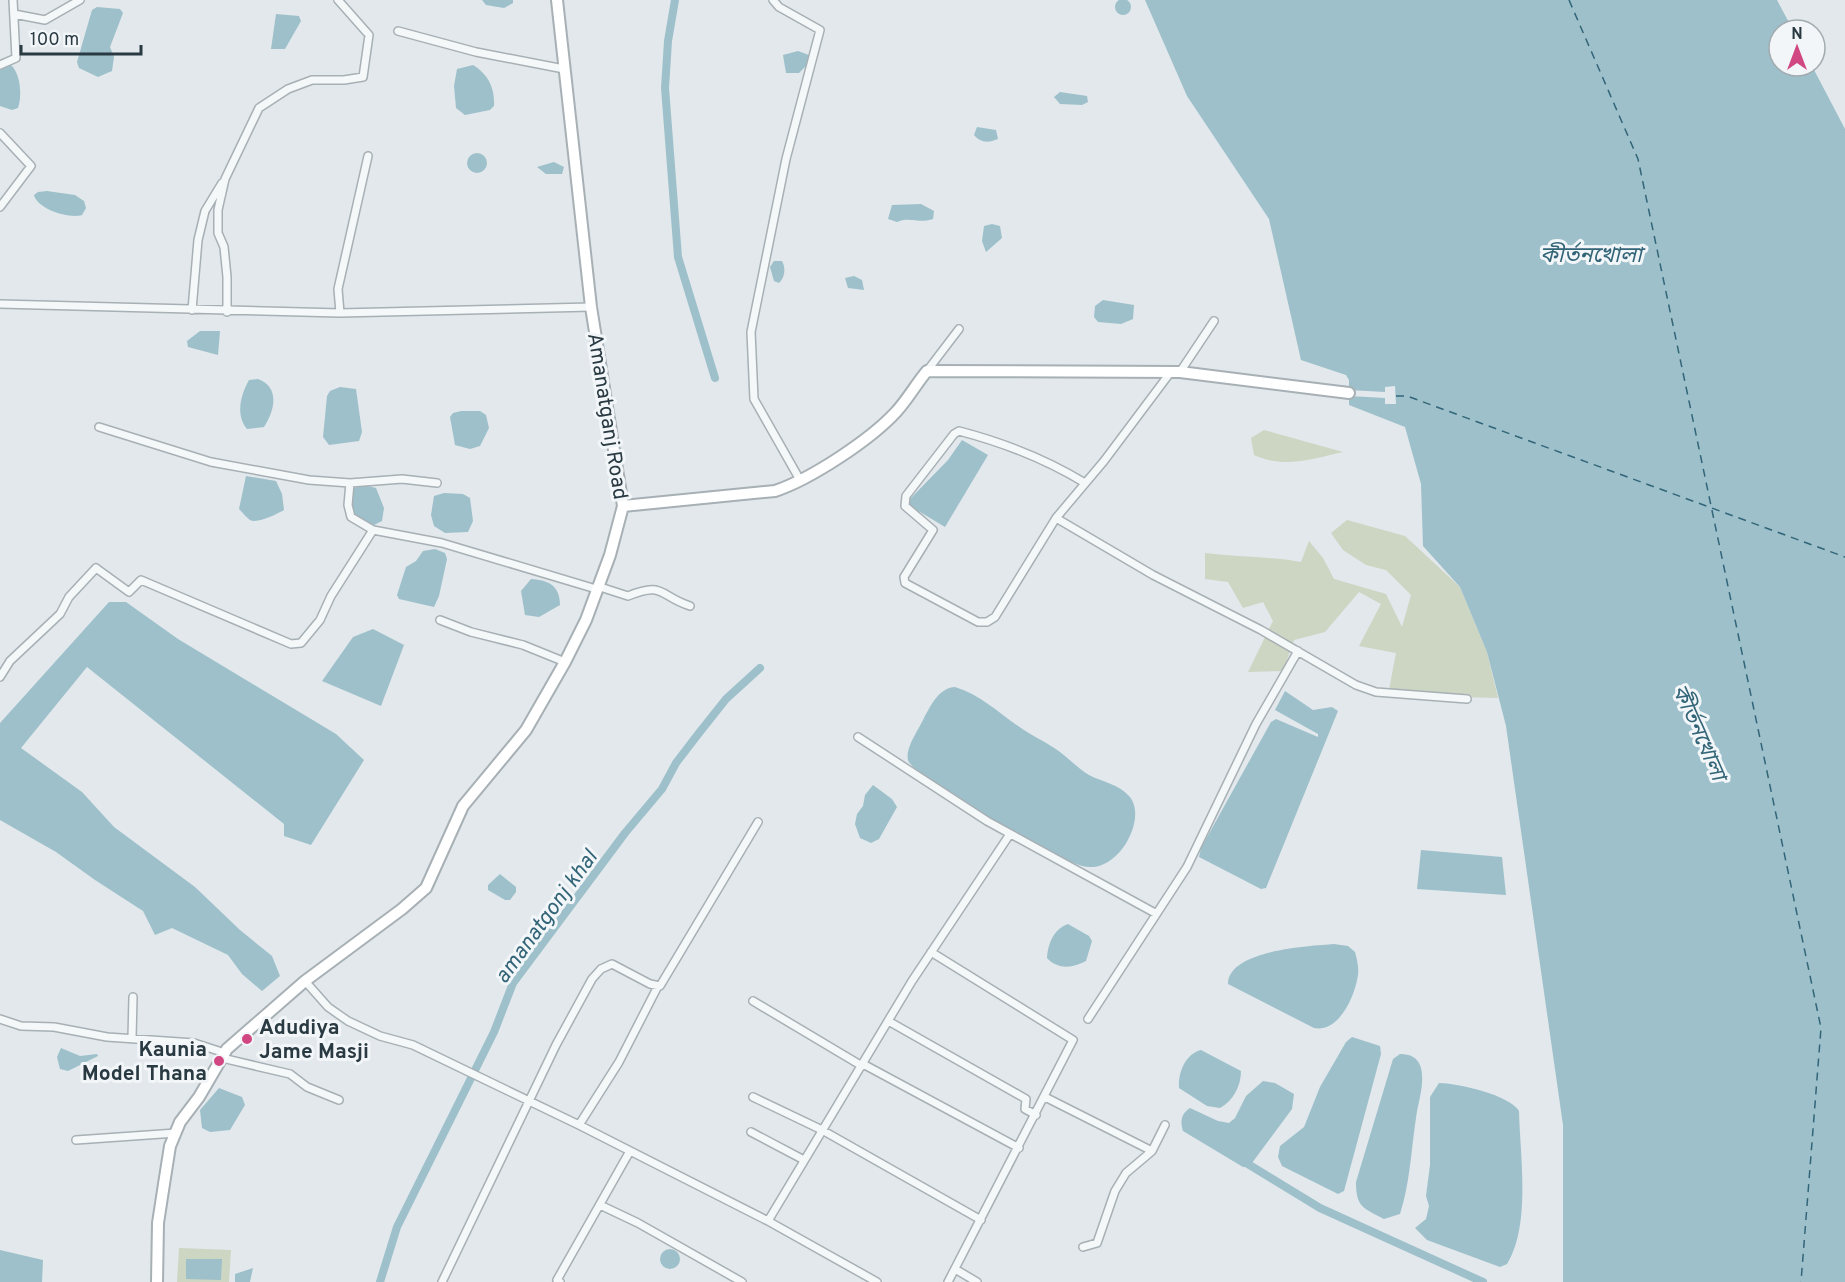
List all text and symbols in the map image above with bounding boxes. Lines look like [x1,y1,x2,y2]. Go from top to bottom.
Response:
scale bar [21,18,141,56]
north arrow [1767,18,1827,78]
text: N [1791,25,1803,45]
text: 100 m [30,29,79,52]
water label: কীর্তনখোলা [1540,241,1646,270]
street label: Amanatganj Road [580,331,633,502]
water label: কীর্তনখোলা [1665,680,1734,789]
water label: amanatgonj khal [490,844,605,989]
place label: Adudiya Jame Masji [259,1015,369,1066]
marker: Adudiya Jame Masji [240,1032,254,1046]
place label: Kaunia Model Thana [82,1037,207,1088]
marker: Kaunia Model Thana [212,1054,226,1068]

